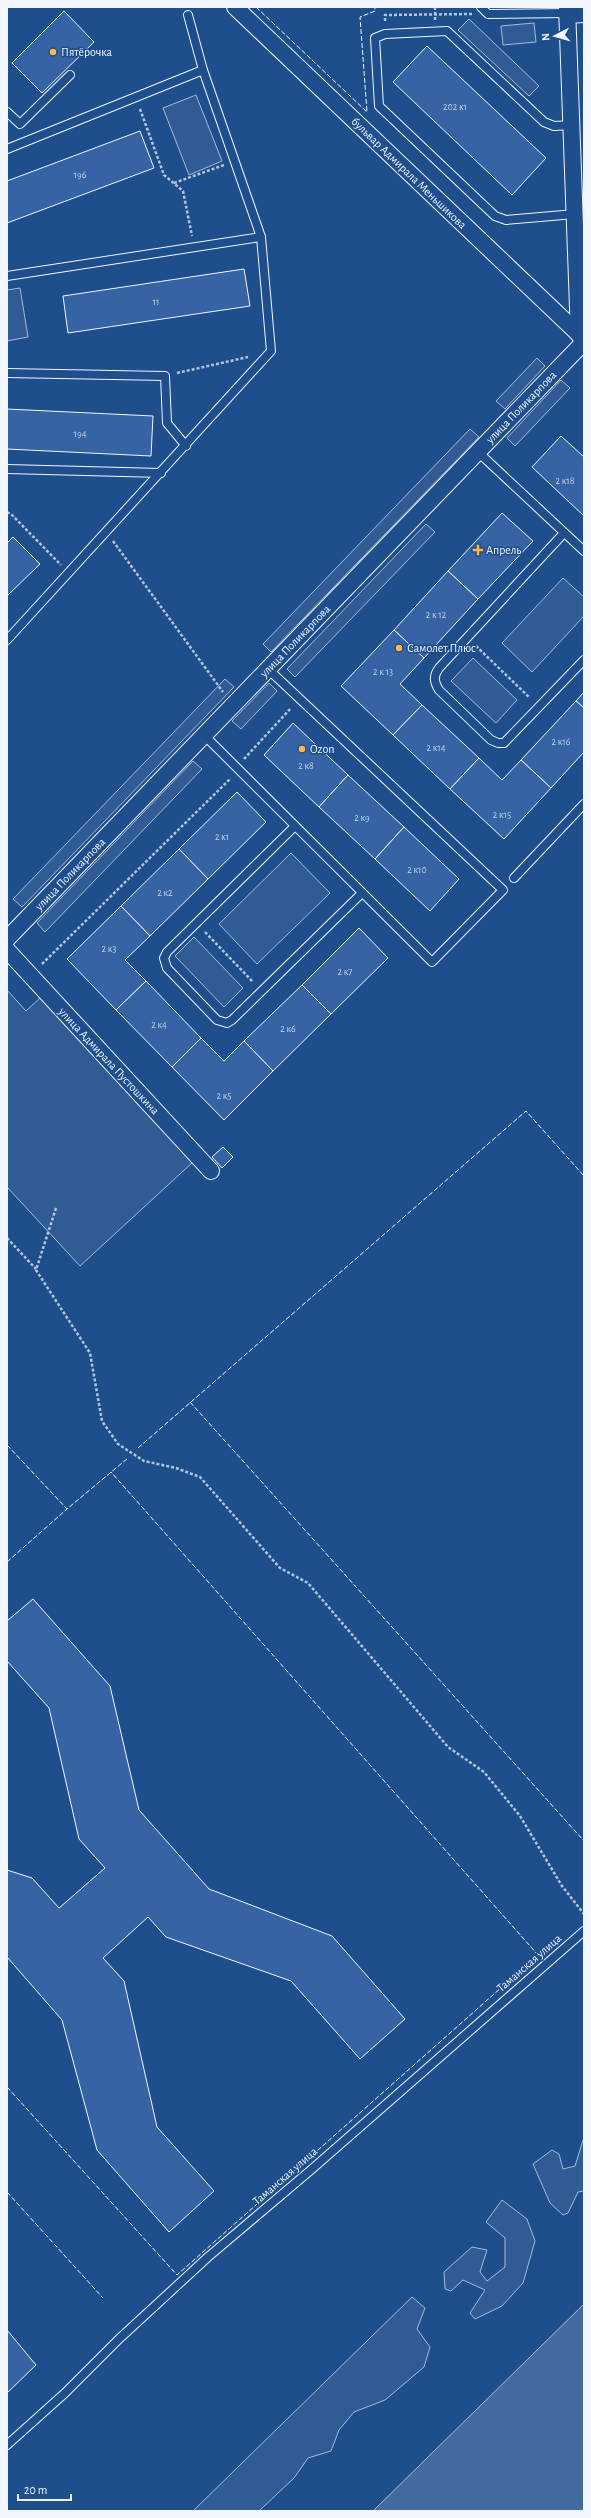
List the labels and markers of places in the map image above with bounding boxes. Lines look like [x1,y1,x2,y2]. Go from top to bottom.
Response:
place label: Пятёрочка [61,46,113,58]
marker: Пятёрочка [48,47,58,57]
place label: Апрель [486,544,521,556]
marker: Апрель [473,545,483,555]
place label: Самолет Плюс [407,642,476,654]
marker: Самолет Плюс [394,643,404,653]
place label: Ozon [310,743,334,755]
marker: Ozon [297,744,307,754]

